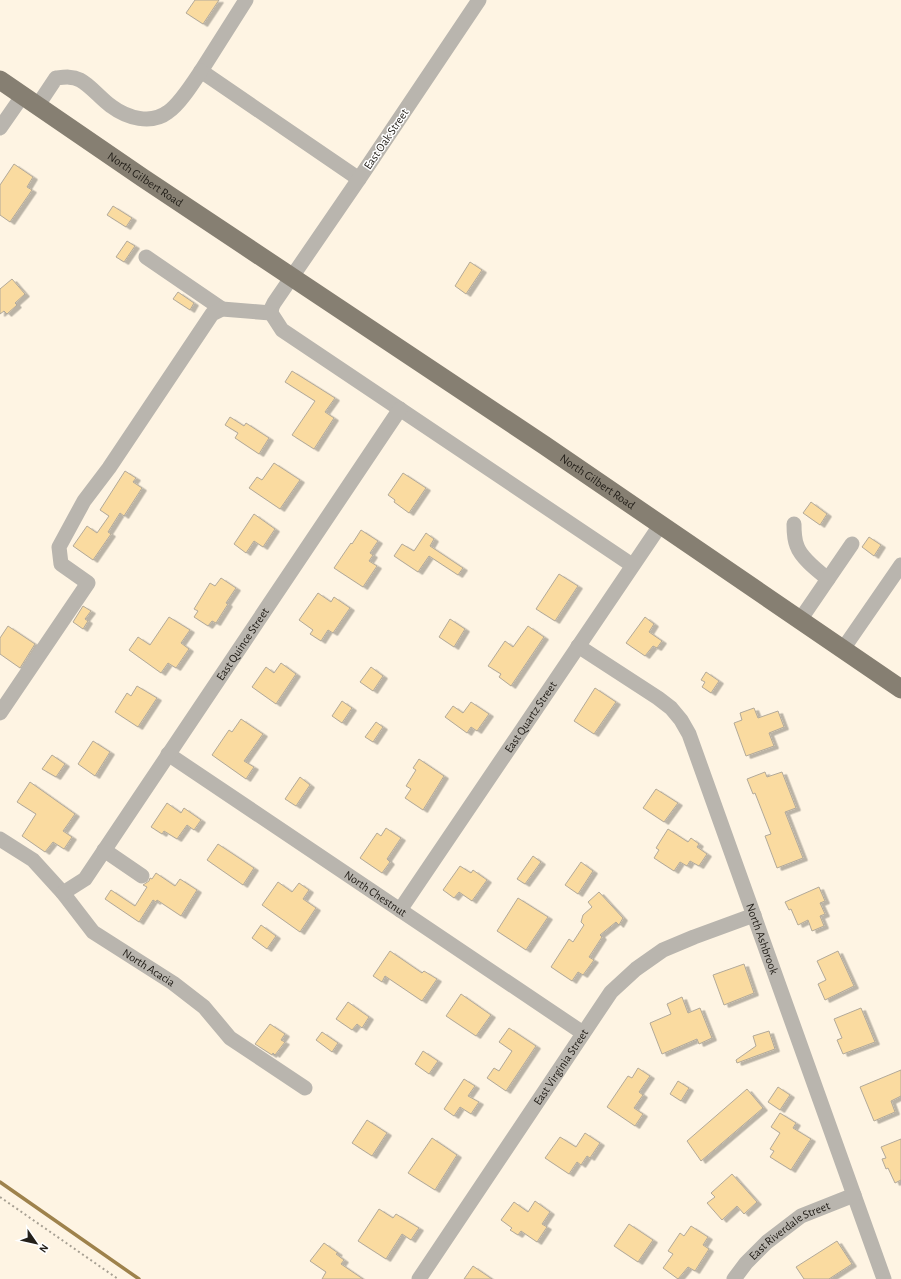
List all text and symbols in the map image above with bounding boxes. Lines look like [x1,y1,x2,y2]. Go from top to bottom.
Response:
street label: East Oak Street [361,106,411,171]
street label: North Gilbert Road [105,150,185,209]
street label: North Gilbert Road [558,452,637,511]
street label: East Quince Street [214,605,271,683]
street label: East Quartz Street [502,679,559,755]
street label: North Chestnut [342,868,409,919]
street label: North Ashbrook [744,902,781,976]
street label: North Acacia [120,946,177,989]
street label: East Virginia Street [531,1027,591,1107]
street label: East Riverdale Street [747,1199,832,1262]
north arrow [16,1223,56,1263]
text: N [37,1242,51,1255]

